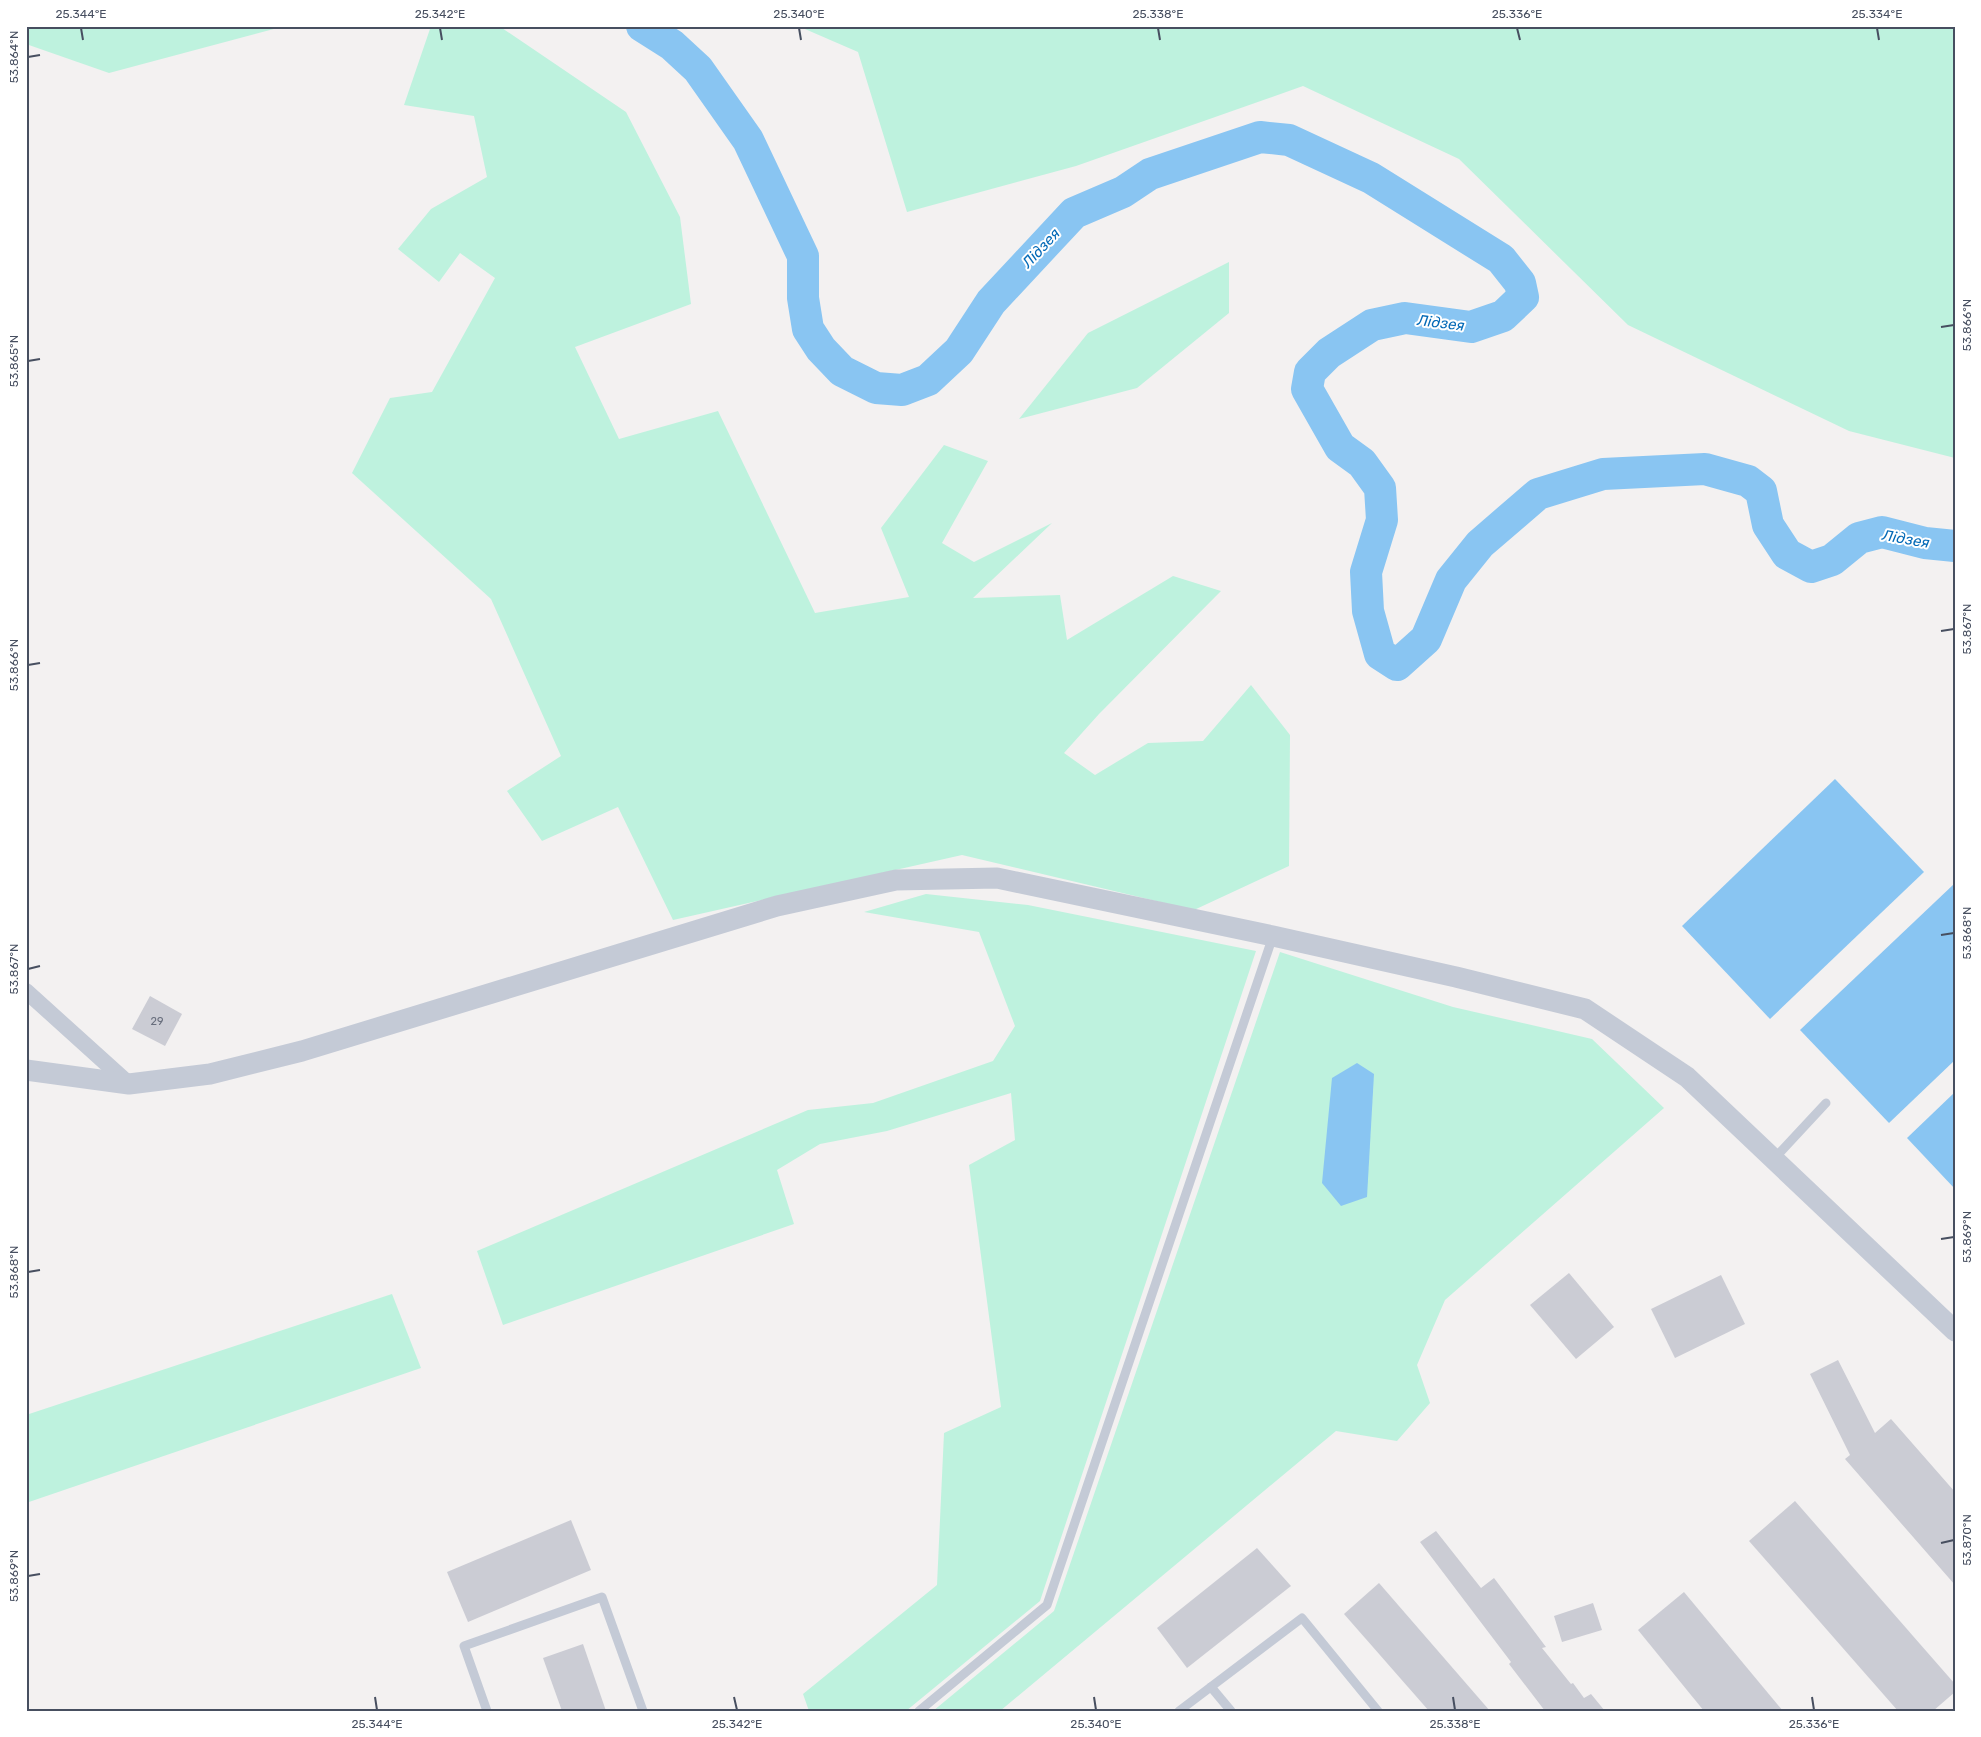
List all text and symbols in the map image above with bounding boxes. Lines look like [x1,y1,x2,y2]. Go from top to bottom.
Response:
text: 25.344°E [55,7,107,21]
text: 25.342°E [415,7,465,21]
text: 25.340°E [773,7,825,21]
text: 25.338°E [1132,7,1184,21]
text: 25.336°E [1492,7,1542,21]
text: 25.334°E [1852,7,1902,21]
text: 53.864°N [7,31,21,83]
water label: Лідзея [1018,225,1064,272]
text: 53.866°N [1960,299,1974,351]
water label: Лідзея [1415,311,1466,335]
text: 53.865°N [7,335,21,387]
water label: Лідзея [1880,526,1931,552]
text: 53.867°N [1960,604,1974,654]
text: 53.866°N [7,639,21,691]
text: 53.868°N [1960,907,1974,959]
text: 53.867°N [7,944,21,994]
house number: 29 [151,1015,163,1028]
text: 53.869°N [1960,1211,1974,1263]
text: 53.868°N [7,1246,21,1298]
text: 53.870°N [1960,1514,1974,1566]
text: 53.869°N [7,1550,21,1602]
text: 25.344°E [351,1717,403,1731]
text: 25.342°E [712,1717,762,1731]
text: 25.340°E [1070,1717,1122,1731]
text: 25.338°E [1429,1717,1481,1731]
text: 25.336°E [1789,1717,1839,1731]

